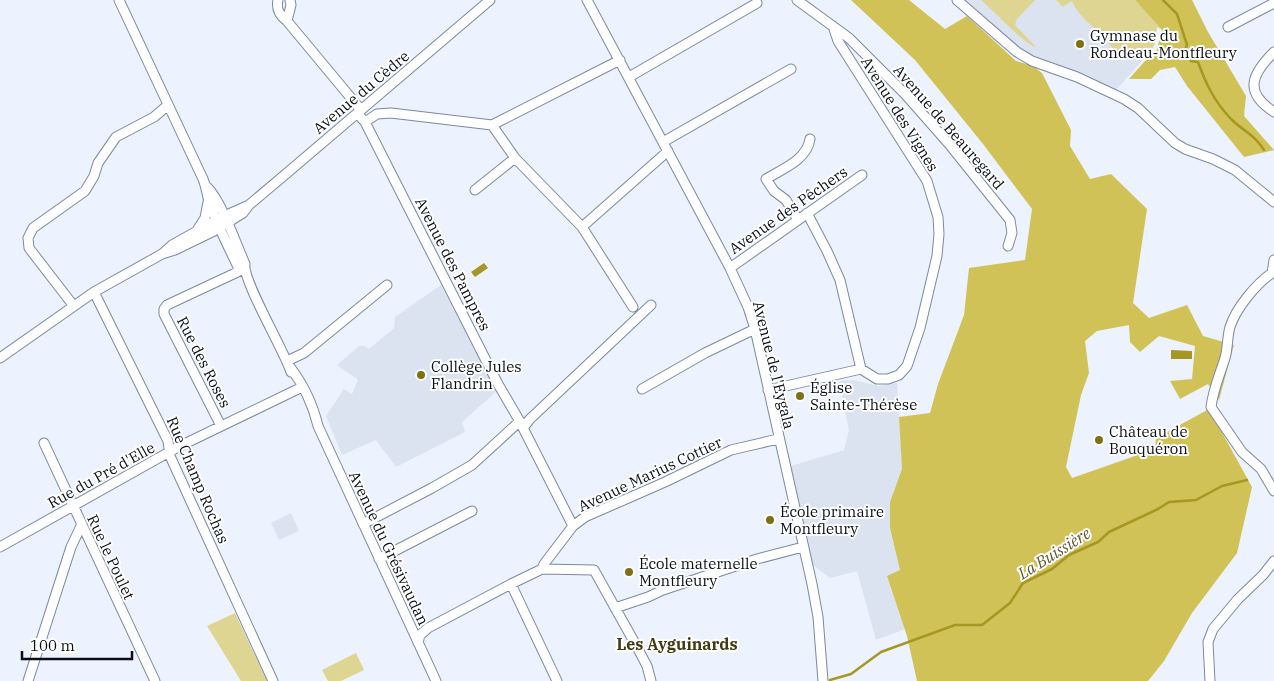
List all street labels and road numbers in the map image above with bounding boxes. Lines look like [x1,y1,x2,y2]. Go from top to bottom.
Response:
street label: Avenue du Cèdre [309,46,413,138]
street label: Avenue des Vignes [857,53,943,175]
street label: Avenue de Beauregard [890,61,1008,193]
street label: Avenue des Pêchers [725,162,851,258]
street label: Avenue des Pampres [411,194,495,334]
street label: Avenue de l'Eygala [749,299,799,431]
street label: Rue des Roses [173,313,235,411]
street label: Rue Champ Rochas [163,414,233,546]
street label: Avenue Marius Cottier [575,432,725,516]
street label: Rue du Pré d'Elle [44,438,158,512]
street label: Avenue du Grésivaudan [345,468,433,628]
street label: Rue le Poulet [83,512,139,602]

